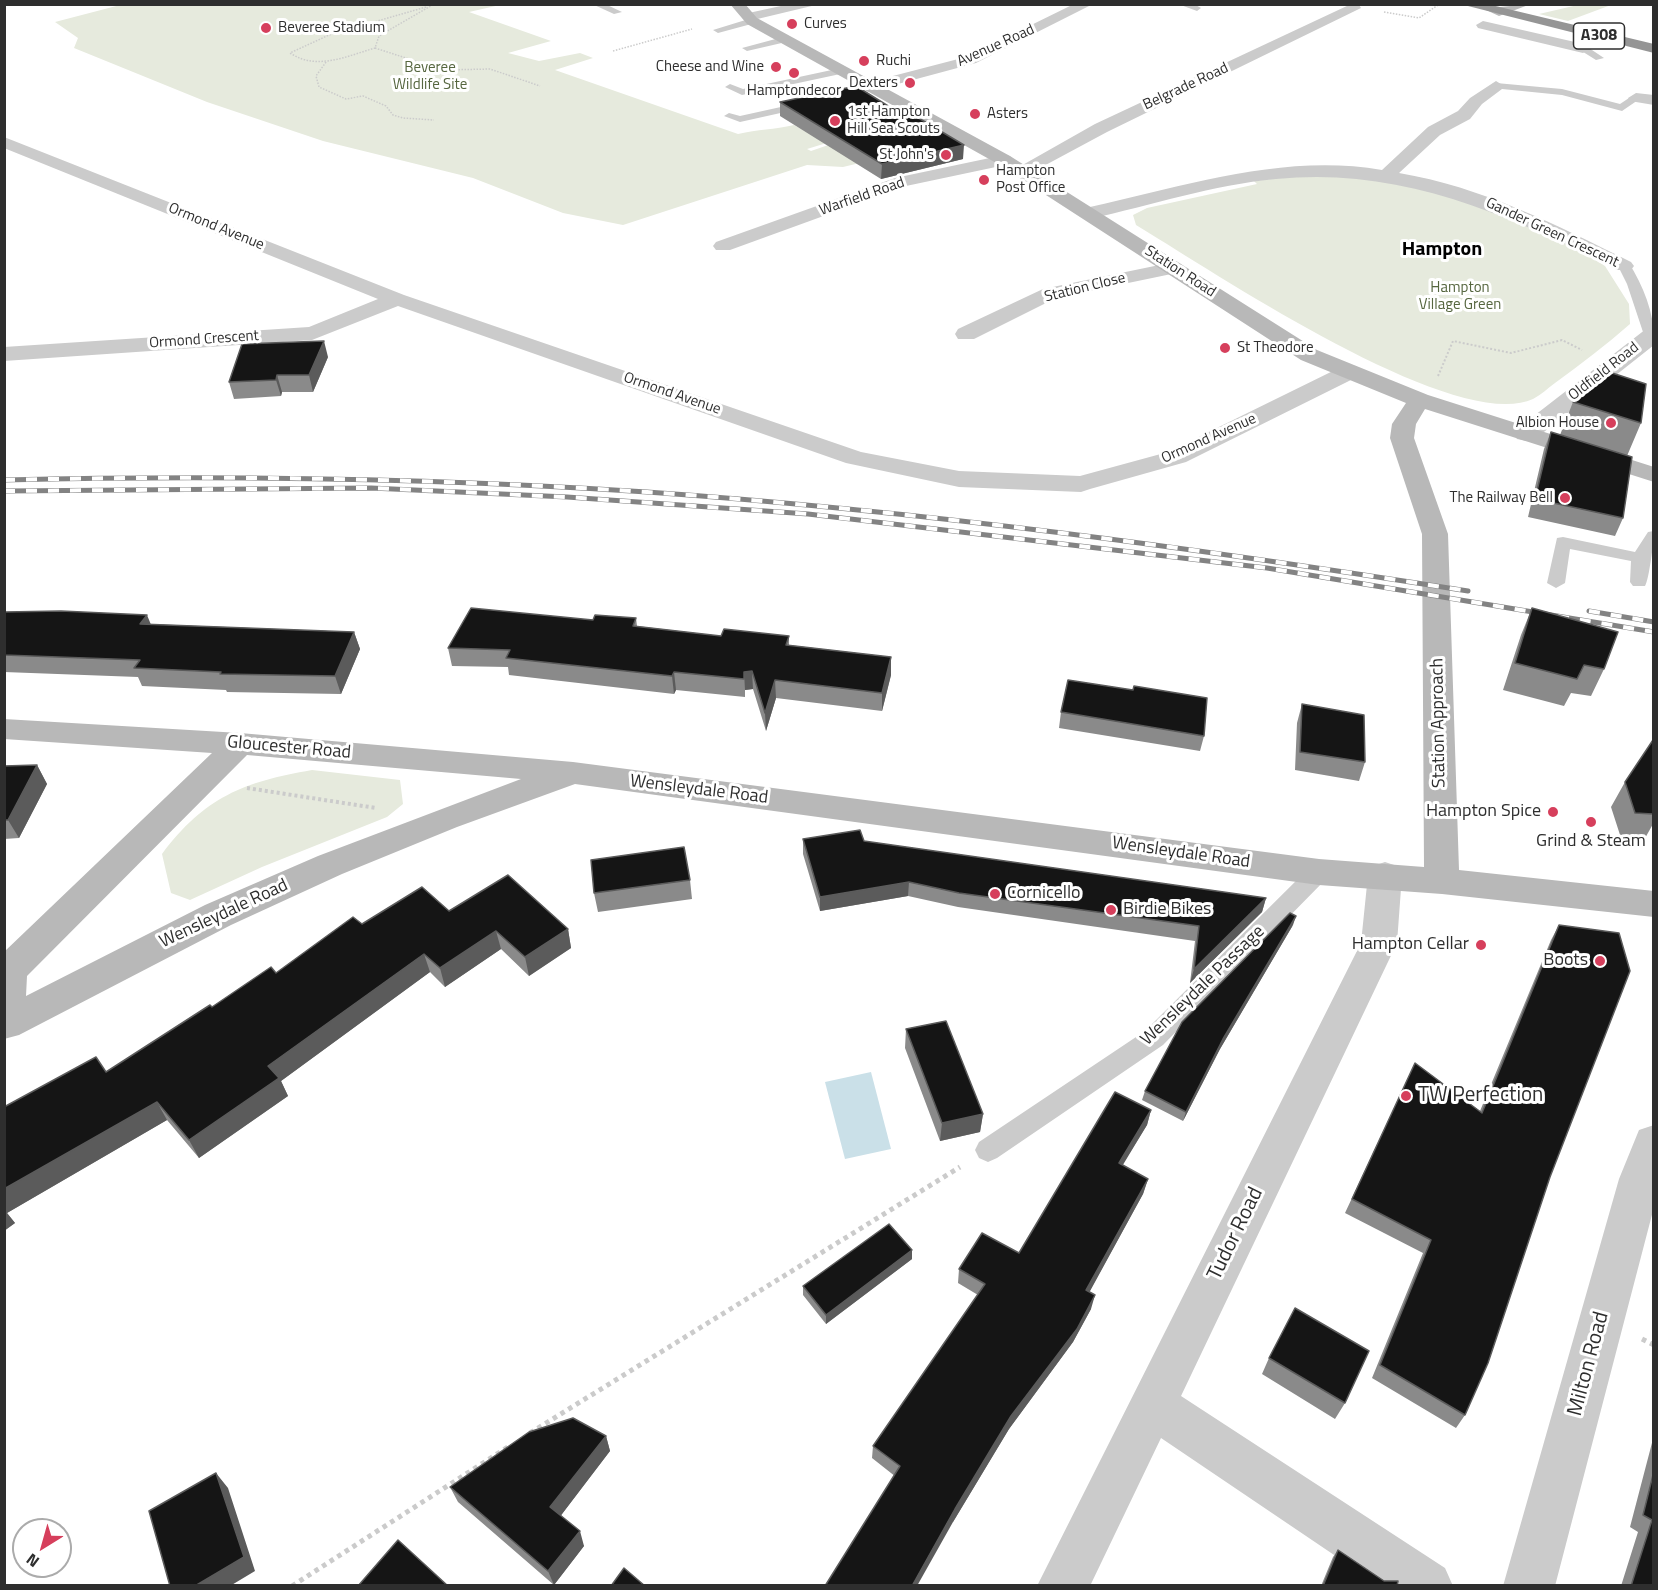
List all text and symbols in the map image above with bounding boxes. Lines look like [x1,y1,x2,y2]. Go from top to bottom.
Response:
place label: Curves [804,15,847,33]
marker: Curves [785,17,799,31]
place label: Beveree Stadium [278,19,385,37]
marker: Beveree Stadium [259,21,273,35]
street label: Avenue Road [955,21,1037,71]
road number: A308 [1574,23,1624,49]
place label: Ruchi [876,52,911,70]
marker: Ruchi [857,54,871,68]
place label: Cheese and Wine [656,58,764,76]
park label: Beveree Wildlife Site [393,59,467,94]
street label: Belgrade Road [1141,59,1231,115]
marker: Cheese and Wine [769,60,783,74]
marker: Hamptondecor [787,66,801,80]
place label: Dexters [849,74,898,92]
marker: Dexters [903,76,917,90]
place label: Hamptondecor [747,82,841,100]
place label: 1st Hampton Hill Sea Scouts [847,103,940,138]
place label: Asters [987,105,1028,123]
marker: Asters [968,107,982,121]
marker: 1st Hampton Hill Sea Scouts [828,114,842,128]
place label: St John's [879,146,934,164]
marker: St John's [939,148,953,162]
place label: Hampton Post Office [996,162,1065,197]
marker: Hampton Post Office [977,173,991,187]
street label: Warfield Road [817,174,907,220]
street label: Gander Green Crescent [1483,194,1621,272]
street label: Ormond Avenue [165,200,267,254]
district label: Hampton [1402,238,1482,262]
street label: Station Road [1141,242,1219,302]
street label: Station Close [1043,269,1127,307]
park label: Hampton Village Green [1419,279,1501,314]
street label: Ormond Crescent [149,327,259,353]
place label: St Theodore [1237,339,1313,357]
street label: Oldfield Road [1565,339,1643,405]
marker: St Theodore [1218,341,1232,355]
street label: Ormond Avenue [621,369,723,419]
street label: Ormond Avenue [1159,410,1259,468]
place label: Albion House [1516,414,1599,432]
marker: Albion House [1604,416,1618,430]
place label: The Railway Bell [1450,489,1553,507]
marker: The Railway Bell [1558,491,1572,505]
street label: Station Approach [1427,658,1451,788]
street label: Gloucester Road [226,732,352,764]
street label: Wensleydale Road [629,771,769,809]
place label: Hampton Spice [1426,801,1541,823]
marker: Hampton Spice [1546,805,1560,819]
marker: Grind & Steam [1584,815,1598,829]
place label: Grind & Steam [1536,831,1646,853]
street label: Wensleydale Road [1111,833,1251,873]
street label: Wensleydale Road [156,875,292,953]
place label: Cornicello [1007,883,1081,905]
marker: Cornicello [988,887,1002,901]
place label: Birdie Bikes [1123,899,1211,921]
marker: Birdie Bikes [1104,903,1118,917]
street label: Wensleydale Passage [1137,921,1269,1051]
place label: Hampton Cellar [1352,934,1469,956]
marker: Hampton Cellar [1474,938,1488,952]
place label: Boots [1543,950,1588,972]
marker: Boots [1593,954,1607,968]
place label: TW Perfection [1418,1083,1543,1109]
marker: TW Perfection [1399,1089,1413,1103]
street label: Tudor Road [1203,1184,1269,1284]
street label: Milton Road [1563,1309,1615,1419]
north arrow [12,1518,72,1578]
text: N [21,1548,44,1574]

